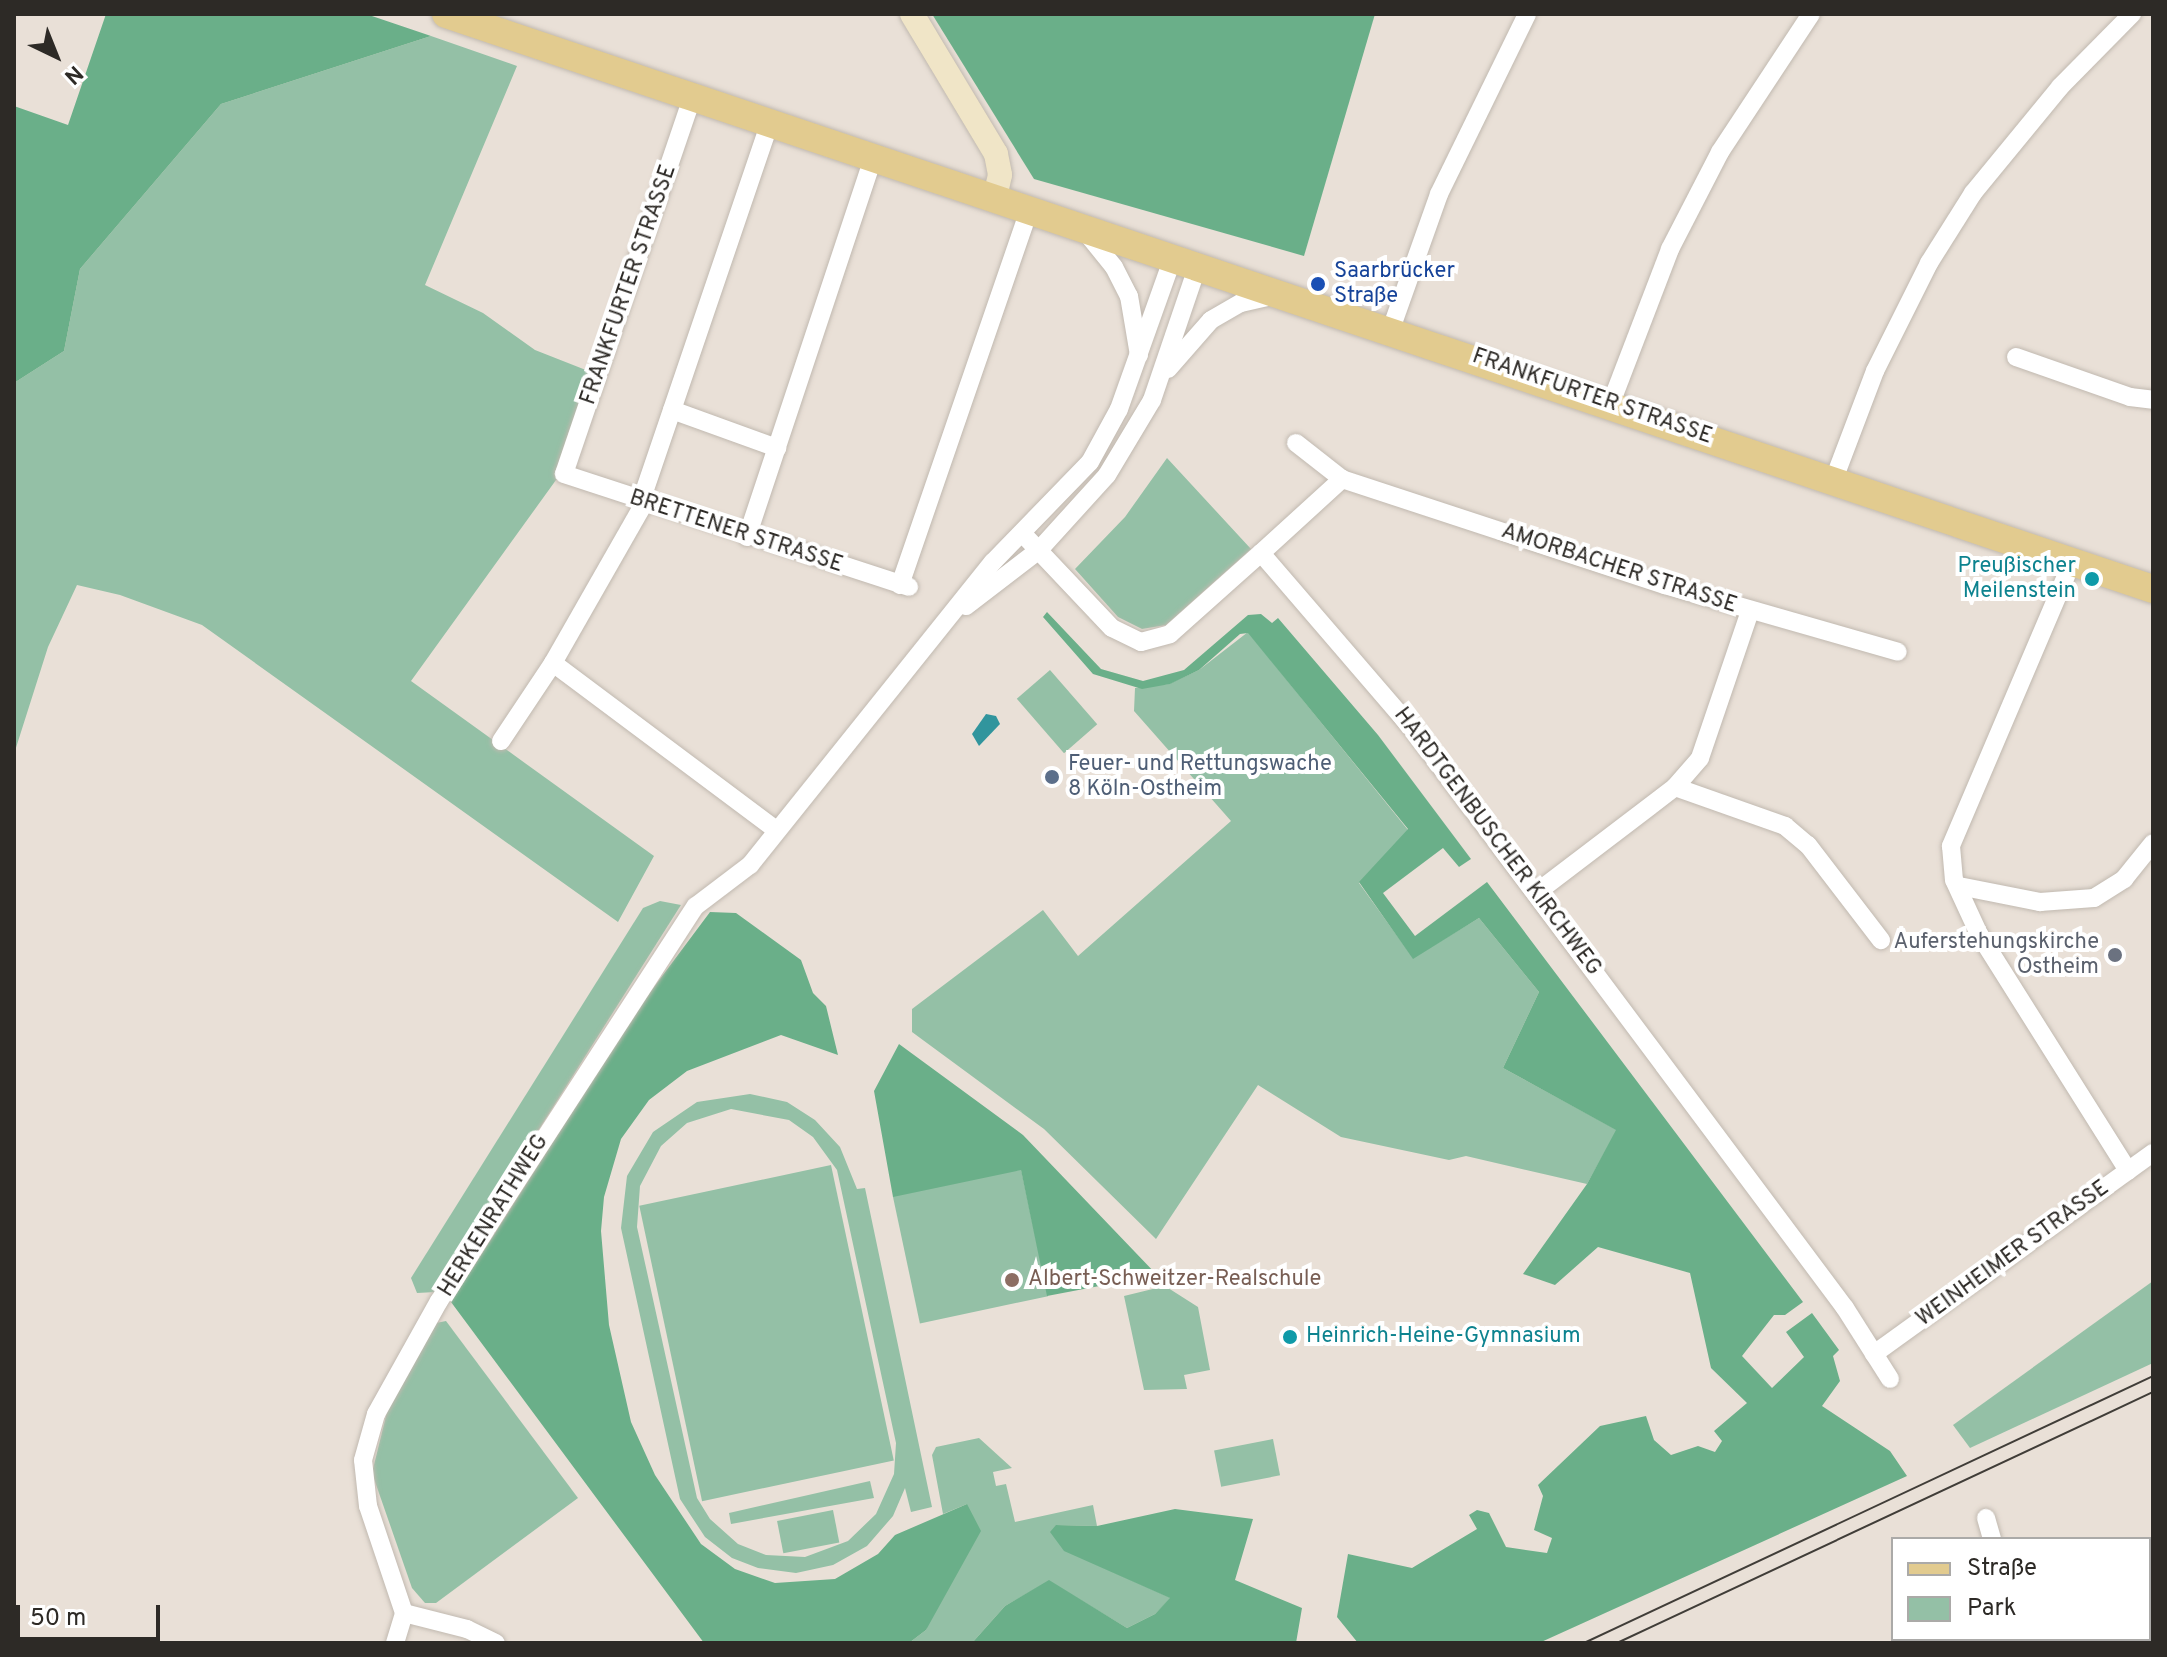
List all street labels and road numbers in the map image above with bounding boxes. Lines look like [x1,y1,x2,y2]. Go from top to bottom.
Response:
street label: FRANKFURTER STRASSE [576,162,682,408]
street label: FRANKFURTER STRASSE [1469,344,1715,450]
street label: BRETTENER STRASSE [626,485,846,579]
street label: AMORBACHER STRASSE [1498,518,1740,620]
street label: HARDTGENBUSCHER KIRCHWEG [1388,703,1606,981]
street label: HERKENRATHWEG [433,1130,555,1302]
street label: WEINHEIMER STRASSE [1912,1175,2114,1333]

